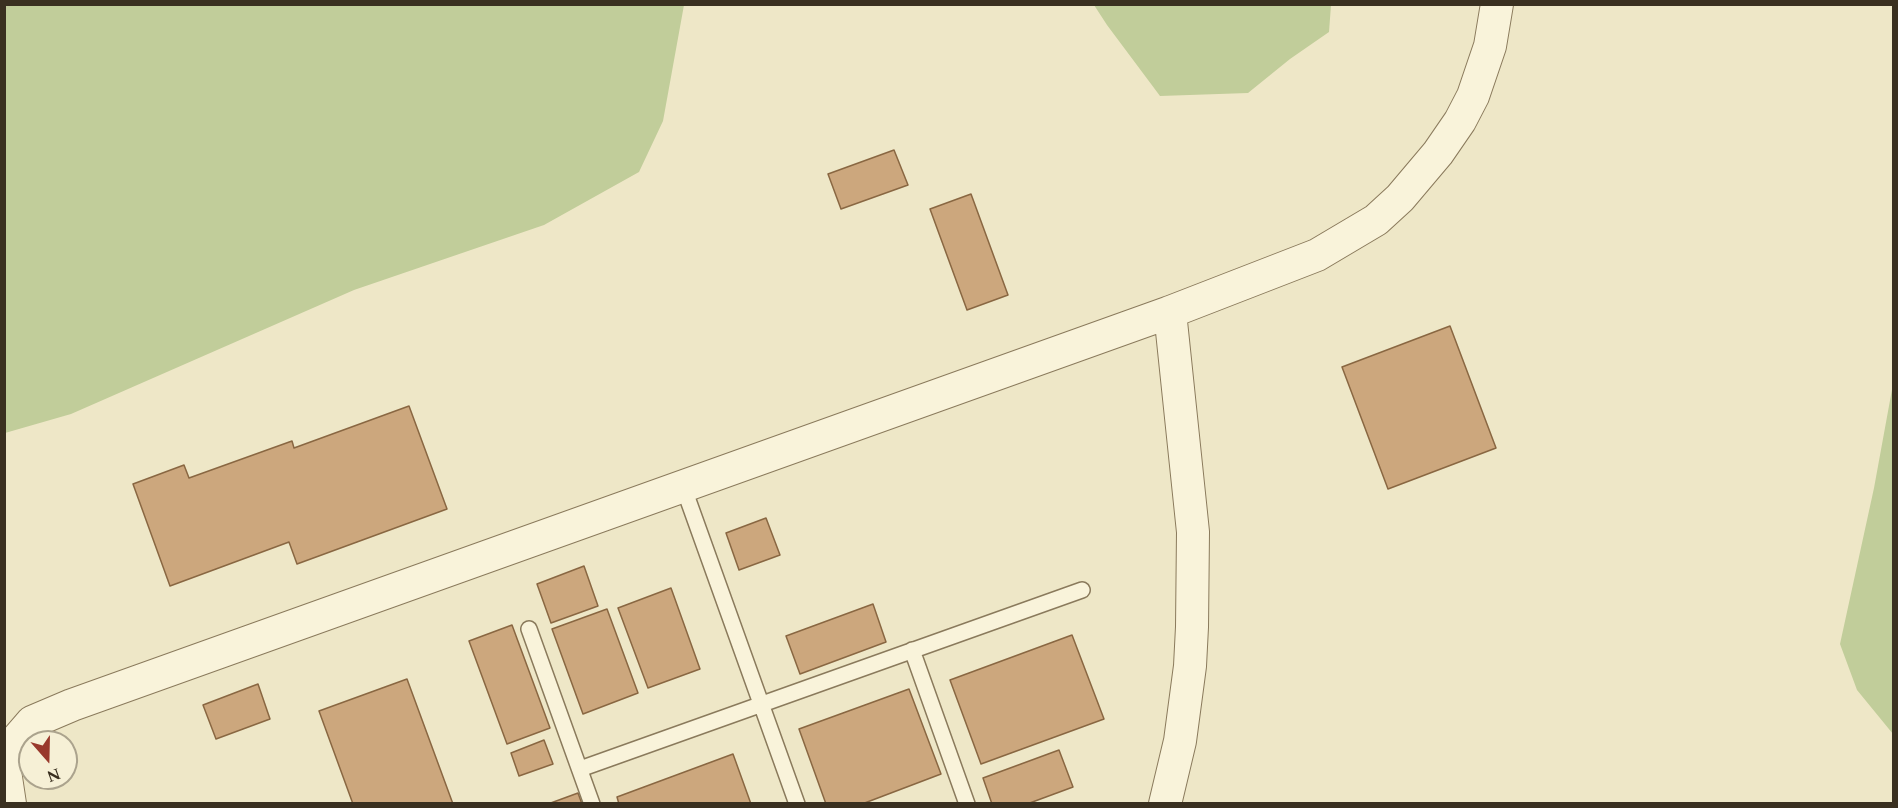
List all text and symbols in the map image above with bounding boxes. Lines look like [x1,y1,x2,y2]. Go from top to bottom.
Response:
north arrow [18,730,78,790]
text: N [43,762,64,789]

